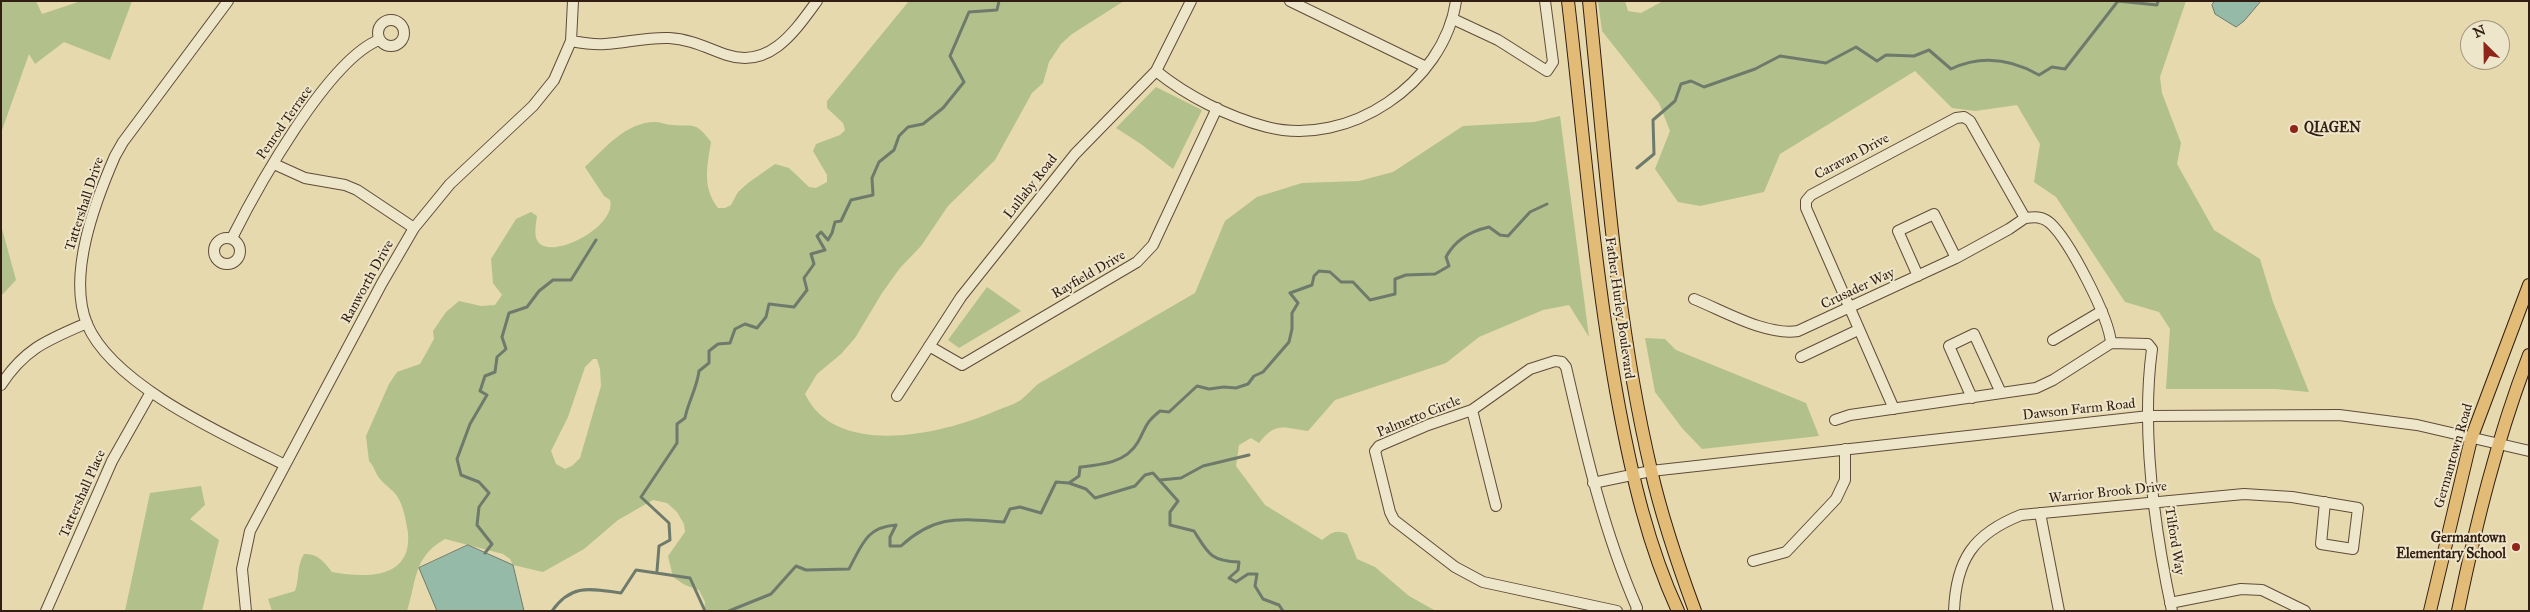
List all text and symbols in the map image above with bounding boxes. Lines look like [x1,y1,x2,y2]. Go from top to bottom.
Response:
north arrow [2460,20,2510,70]
text: N [2471,22,2488,42]
street label: Penrod Terrace [253,83,317,163]
place label: QIAGEN [2304,121,2361,137]
marker: QIAGEN [2288,123,2300,135]
street label: Caravan Drive [1812,130,1892,184]
street label: Lullaby Road [1001,151,1061,223]
street label: Tattershall Drive [62,155,108,253]
street label: Father Hurley Boulevard [1601,236,1637,380]
street label: Ranworth Drive [338,237,398,327]
street label: Rayfield Drive [1049,247,1129,303]
street label: Crusader Way [1818,265,1898,313]
street label: Palmetto Circle [1375,393,1463,441]
street label: Dawson Farm Road [2022,396,2136,424]
street label: Germantown Road [2431,402,2477,510]
street label: Tattershall Place [56,447,110,541]
street label: Warrior Brook Drive [2048,478,2168,508]
street label: Tilford Way [2160,506,2188,576]
place label: Germantown Elementary School [2396,531,2506,564]
marker: Germantown Elementary School [2510,541,2522,553]

